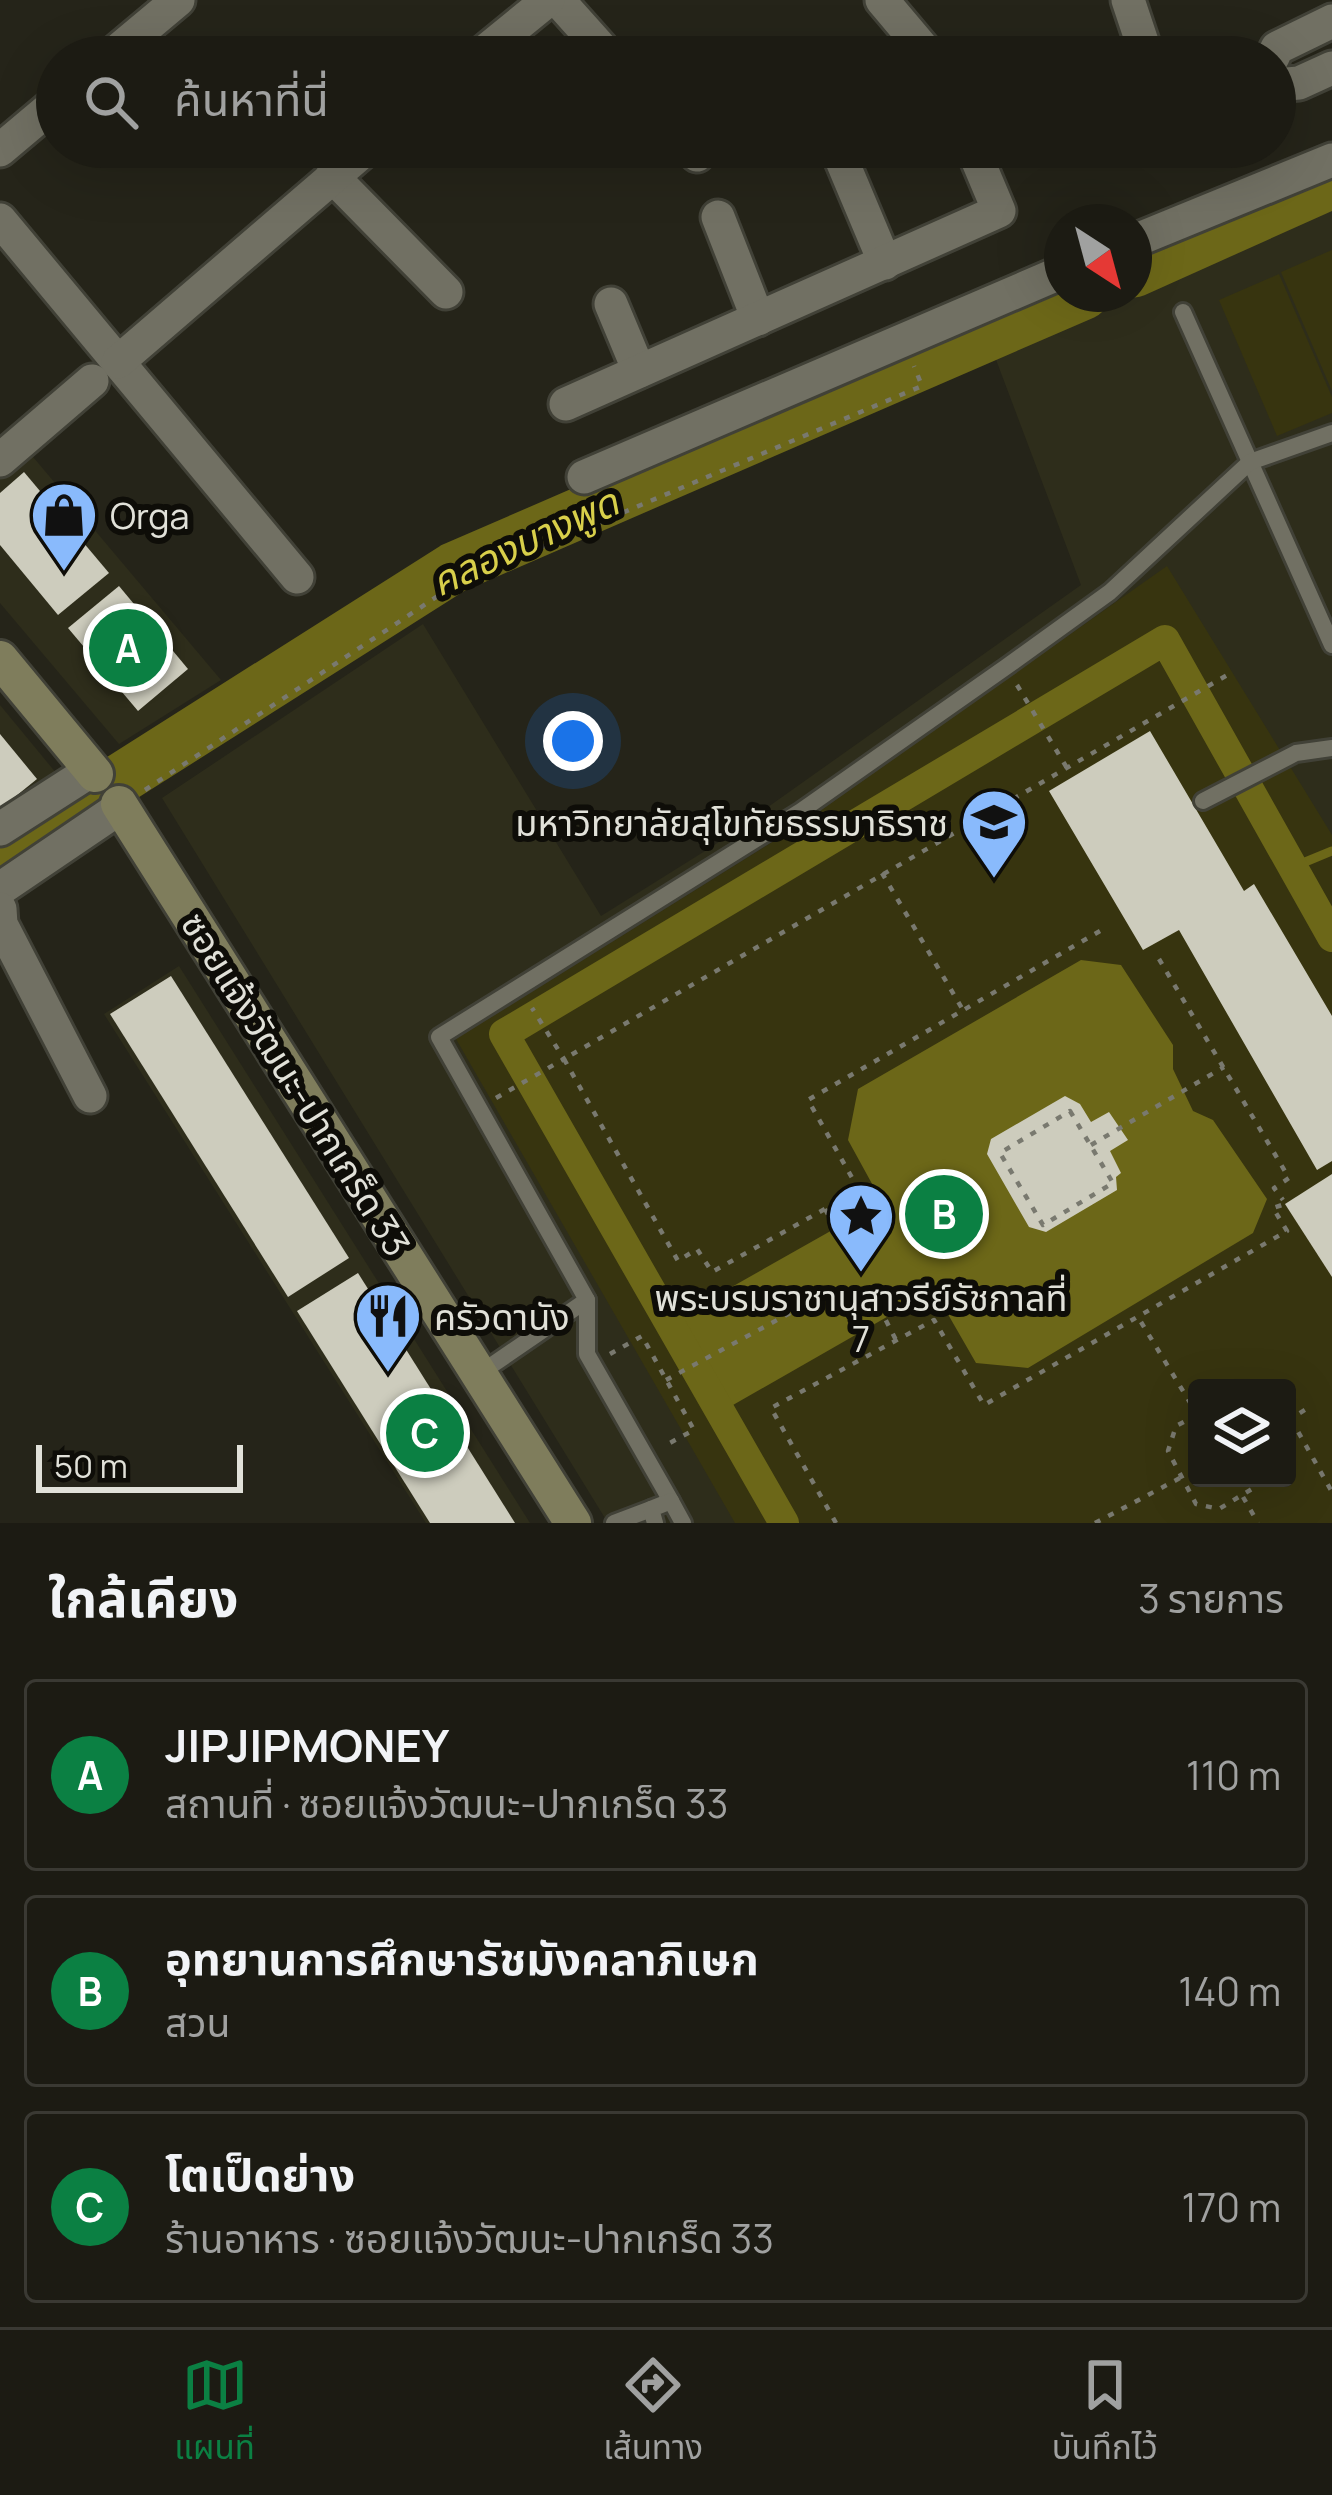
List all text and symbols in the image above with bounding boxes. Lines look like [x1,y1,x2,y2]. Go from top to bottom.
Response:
search box [36,36,1296,168]
text: ค้นหาที่นี่ [174,68,329,130]
icon: search [78,69,144,135]
north arrow [1044,204,1152,312]
water label: คลองบางพูด [421,473,628,608]
shop icon: Orga [29,480,99,574]
place label: Orga [110,491,190,540]
pin: A [89,603,167,693]
your location [543,711,603,771]
school or university icon: มหาวิทยาลัยสุโขทัยธรรมาธิราช [959,787,1029,881]
place label: มหาวิทยาลัยสุโขทัยธรรมาธิราช [515,798,948,847]
street label: ซอยแจ้งวัฒนะ-ปากเกร็ด 33 [170,903,422,1265]
pin: B [905,1169,983,1259]
place icon: พระบรมราชานุสาวรีย์รัชกาลที่ 7 [826,1181,896,1275]
place label: พระบรมราชานุสาวรีย์รัชกาลที่ 7 [655,1273,1067,1363]
restaurant icon: ครัวดานัง [353,1281,423,1375]
place label: ครัวดานัง [434,1292,570,1341]
map controls [1188,1379,1296,1487]
button: layers [1188,1379,1296,1487]
pin: C [386,1388,464,1478]
scale bar [36,1439,243,1492]
text: 50 m [54,1443,128,1488]
text: ใกล้เคียง [48,1563,238,1632]
text: 3 รายการ [1138,1571,1284,1625]
text: JIPJIPMONEY [165,1714,449,1776]
text: A [77,1748,103,1802]
text: 110 m [1186,1748,1281,1802]
text: สถานที่ · ซอยแจ้งวัฒนะ-ปากเกร็ด 33 [165,1776,728,1830]
text: อุทยานการศึกษารัชมังคลาภิเษก [165,1927,759,1989]
text: B [78,1964,102,2018]
text: 140 m [1178,1964,1281,2018]
text: สวน [165,1995,230,2049]
text: โตเป็ดย่าง [165,2143,355,2205]
text: C [76,2180,104,2234]
text: 170 m [1182,2180,1281,2234]
text: ร้านอาหาร · ซอยแจ้งวัฒนะ-ปากเกร็ด 33 [165,2211,774,2265]
tab: แผนที่ [174,2352,255,2474]
tab: เส้นทาง [603,2352,703,2474]
tab: บันทึกไว้ [1052,2352,1158,2474]

